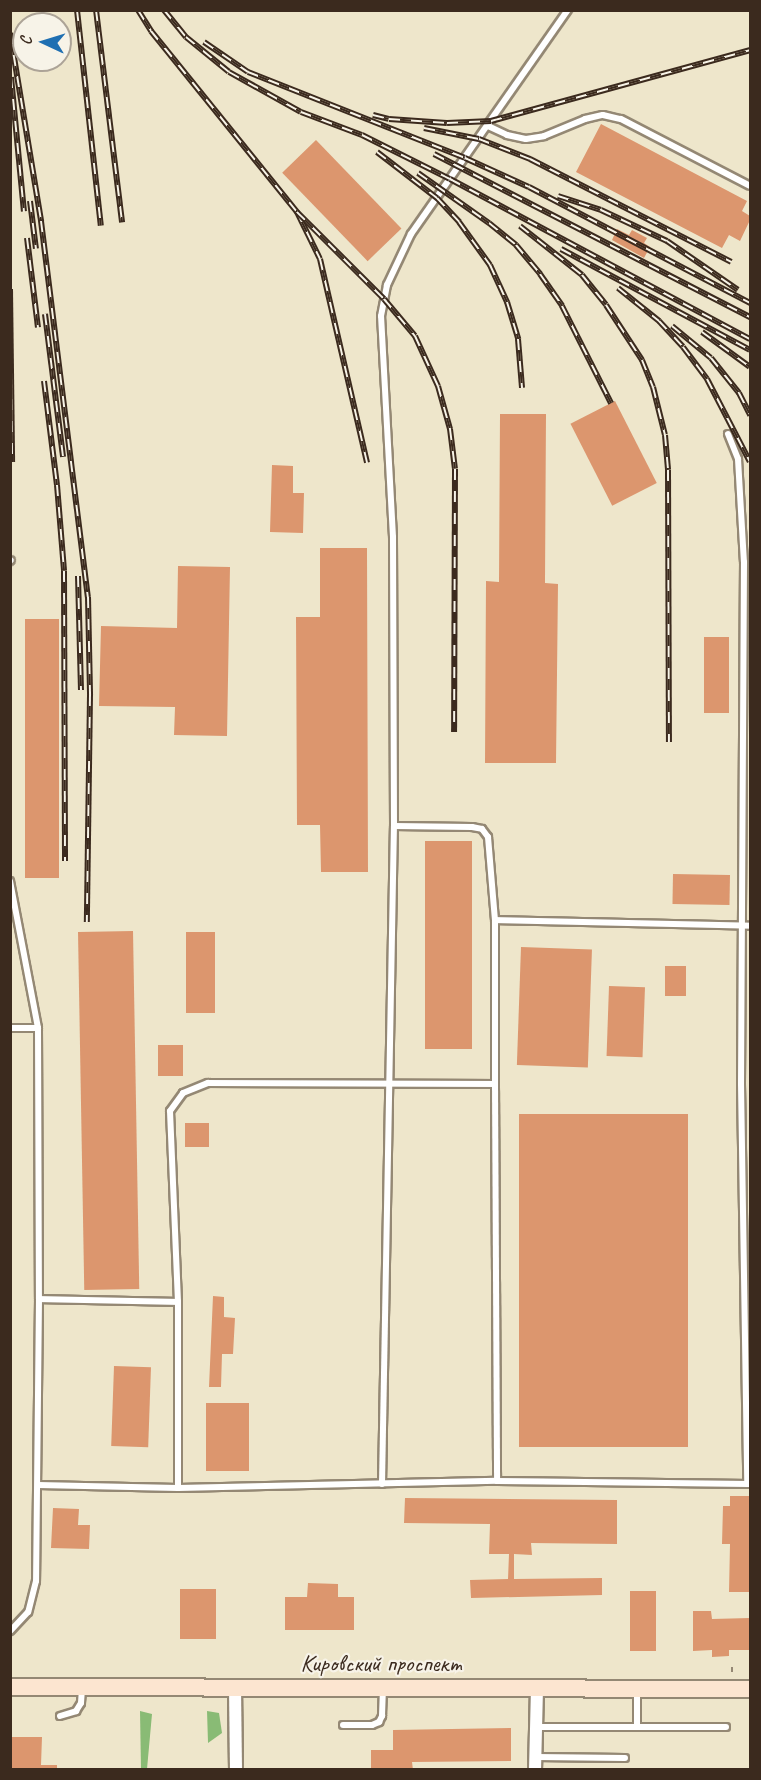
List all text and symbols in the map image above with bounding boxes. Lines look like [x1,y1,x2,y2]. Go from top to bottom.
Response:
north arrow [12,12,72,72]
text: С [16,36,36,46]
street label: Кировский проспект [300,1650,462,1678]

